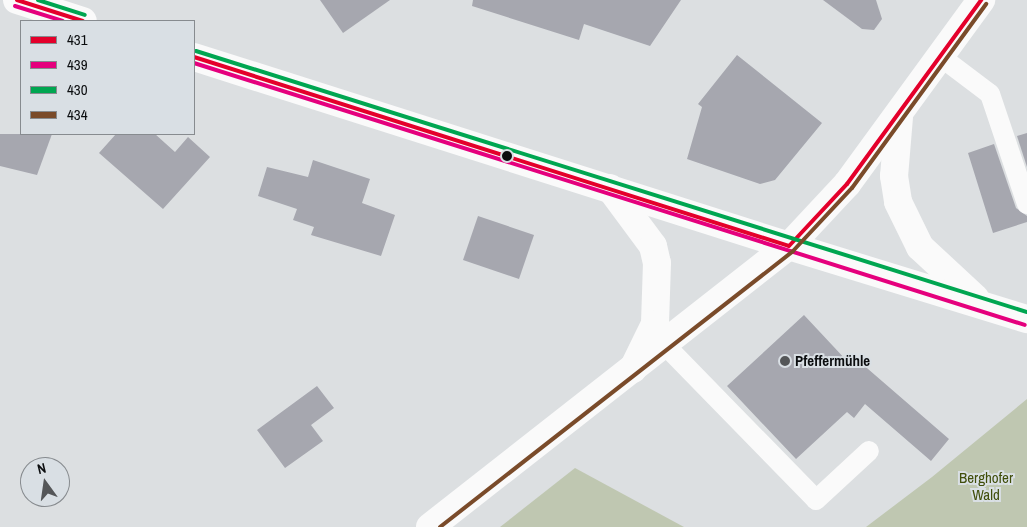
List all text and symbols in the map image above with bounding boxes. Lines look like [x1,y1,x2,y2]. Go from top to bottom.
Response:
legend [20,20,195,135]
text: 431 [67,29,88,50]
text: 439 [67,54,88,75]
text: 430 [67,79,88,100]
text: 434 [67,104,88,125]
unlabelled marker [502,151,512,161]
place label: Pfeffermühle [795,352,870,370]
marker: Pfeffermühle [779,355,791,367]
north arrow [20,457,70,507]
text: N [35,459,48,478]
park label: Berghofer Wald [959,468,1013,503]

